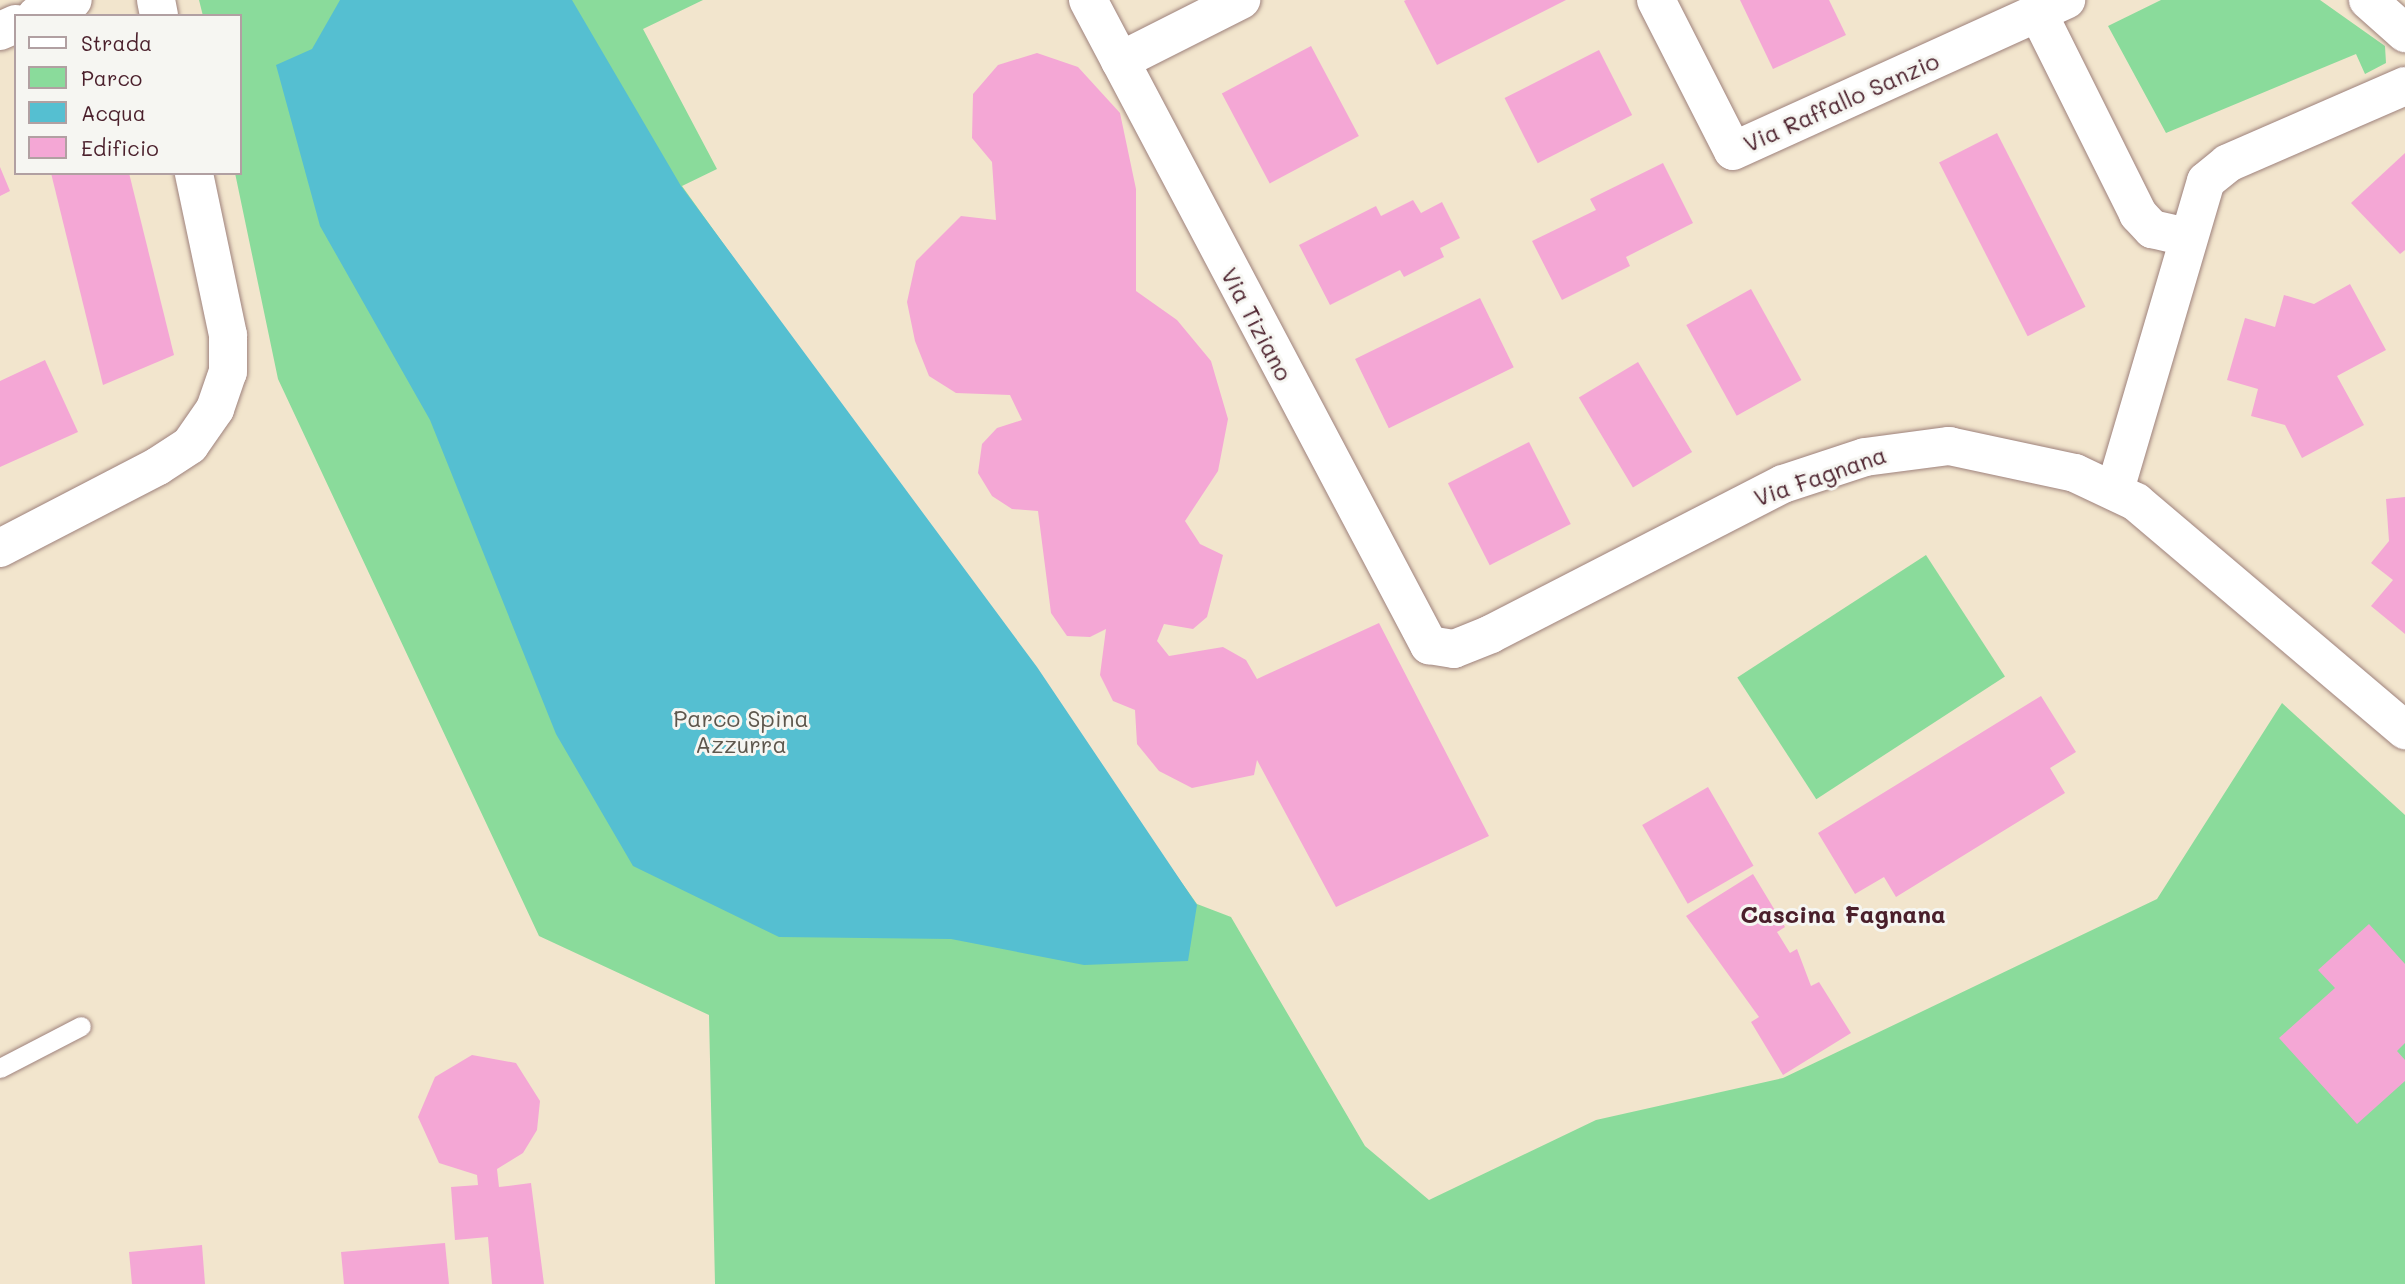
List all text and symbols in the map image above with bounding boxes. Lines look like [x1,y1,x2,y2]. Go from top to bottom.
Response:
legend [14,14,242,175]
text: Strada [81,29,152,56]
street label: Via Raffallo Sanzio [1739,47,1943,157]
text: Parco [81,64,142,91]
text: Acqua [81,99,146,126]
text: Edificio [81,134,159,161]
street label: Via Tiziano [1216,263,1298,385]
street label: Via Fagnana [1750,440,1890,512]
park label: Parco Spina Azzurra [673,704,809,758]
district label: Cascina Fagnana [1740,900,1946,928]

